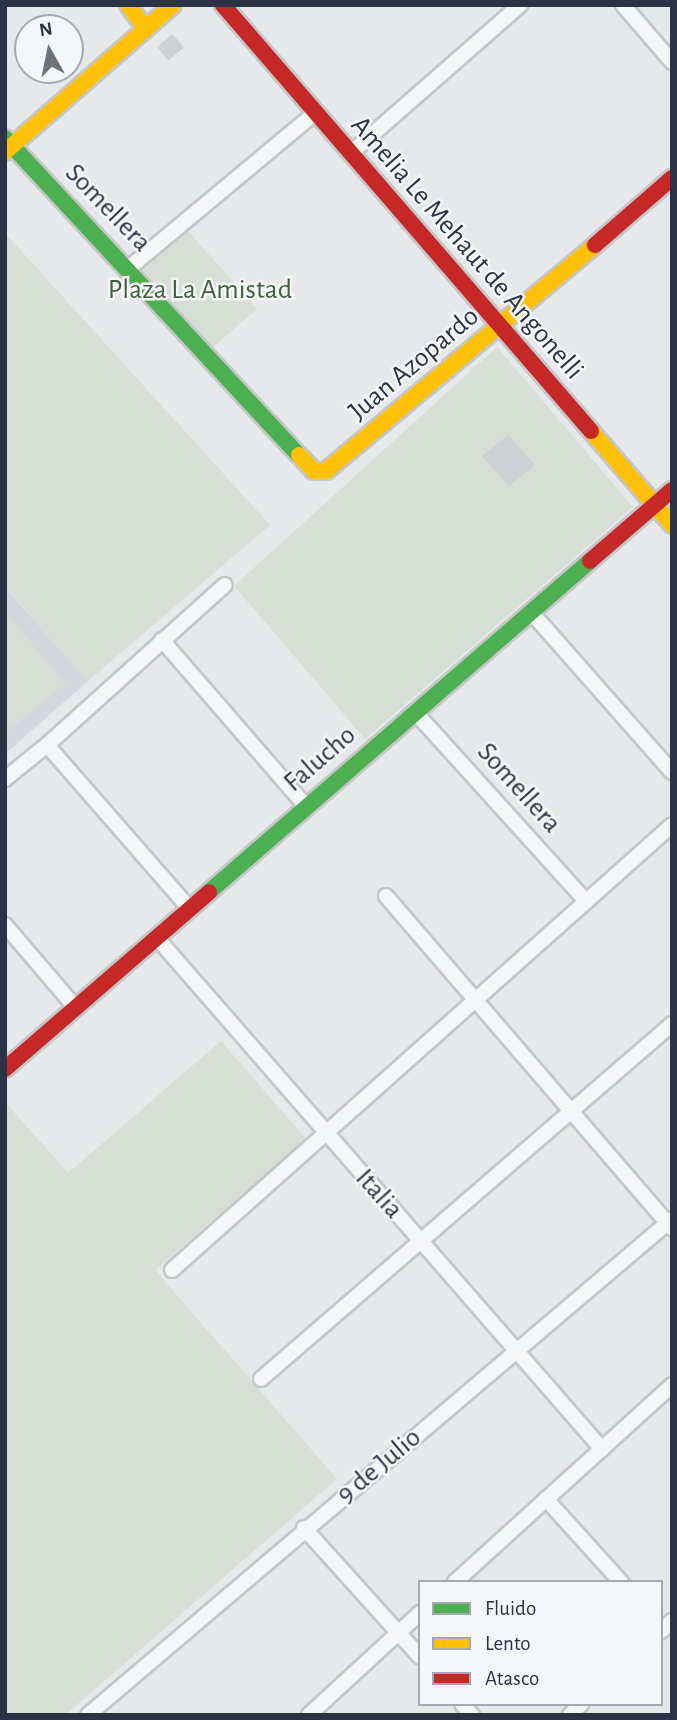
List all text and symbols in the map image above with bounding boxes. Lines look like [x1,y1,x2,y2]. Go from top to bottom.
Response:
north arrow [14,14,84,84]
text: N [38,19,54,40]
street label: Amelia Le Mehaut de Angonelli [343,109,591,387]
street label: Somellera [58,157,158,259]
park label: Plaza La Amistad [108,273,292,307]
street label: Juan Azopardo [342,300,486,428]
street label: Falucho [277,719,363,799]
street label: Somellera [470,736,568,840]
street label: Italia [348,1162,410,1226]
street label: 9 de Julio [330,1421,428,1511]
legend [418,1580,663,1706]
text: Fluido [485,1598,536,1619]
text: Lento [485,1633,531,1654]
text: Atasco [485,1668,539,1689]

